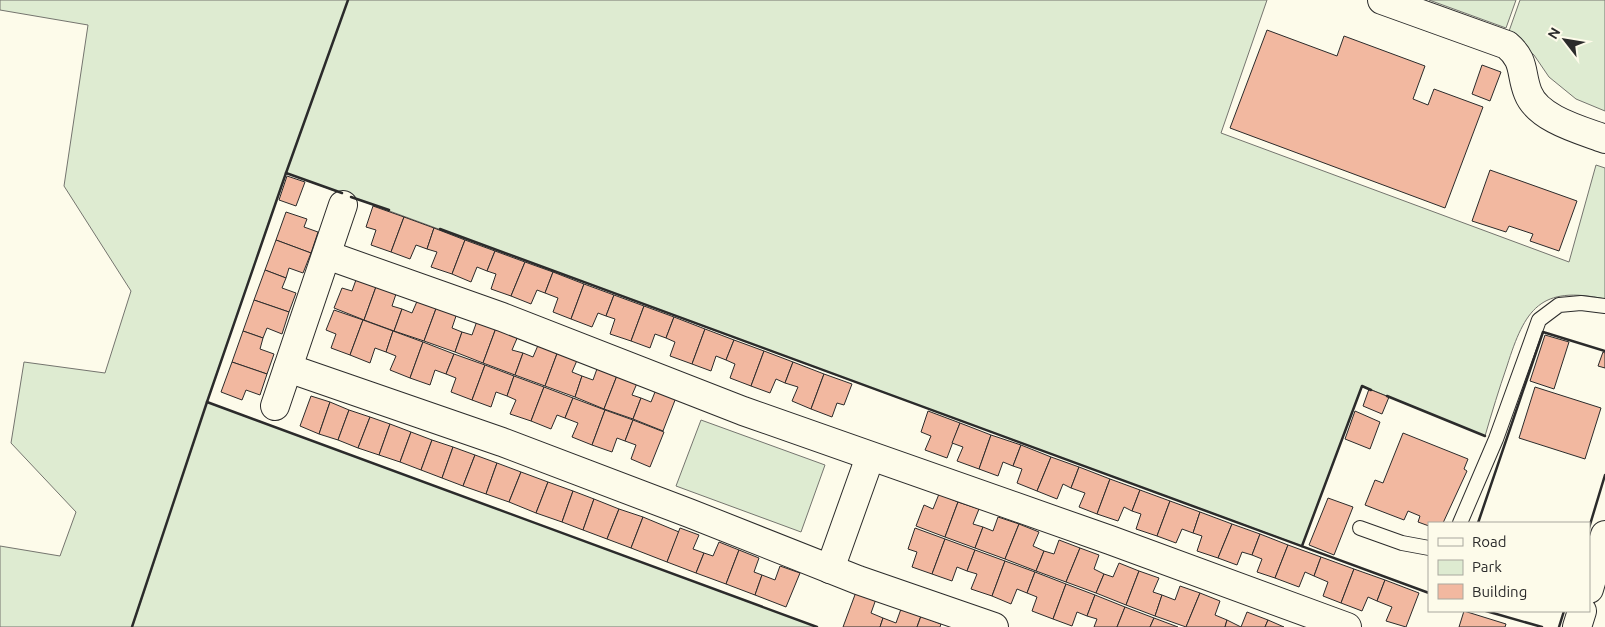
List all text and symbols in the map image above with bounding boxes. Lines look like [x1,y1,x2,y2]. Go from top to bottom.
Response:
north arrow [1540,15,1590,65]
text: N [1544,25,1563,42]
legend [1428,522,1590,612]
text: Road [1472,533,1507,550]
text: Park [1472,558,1502,575]
text: Building [1472,583,1527,600]

